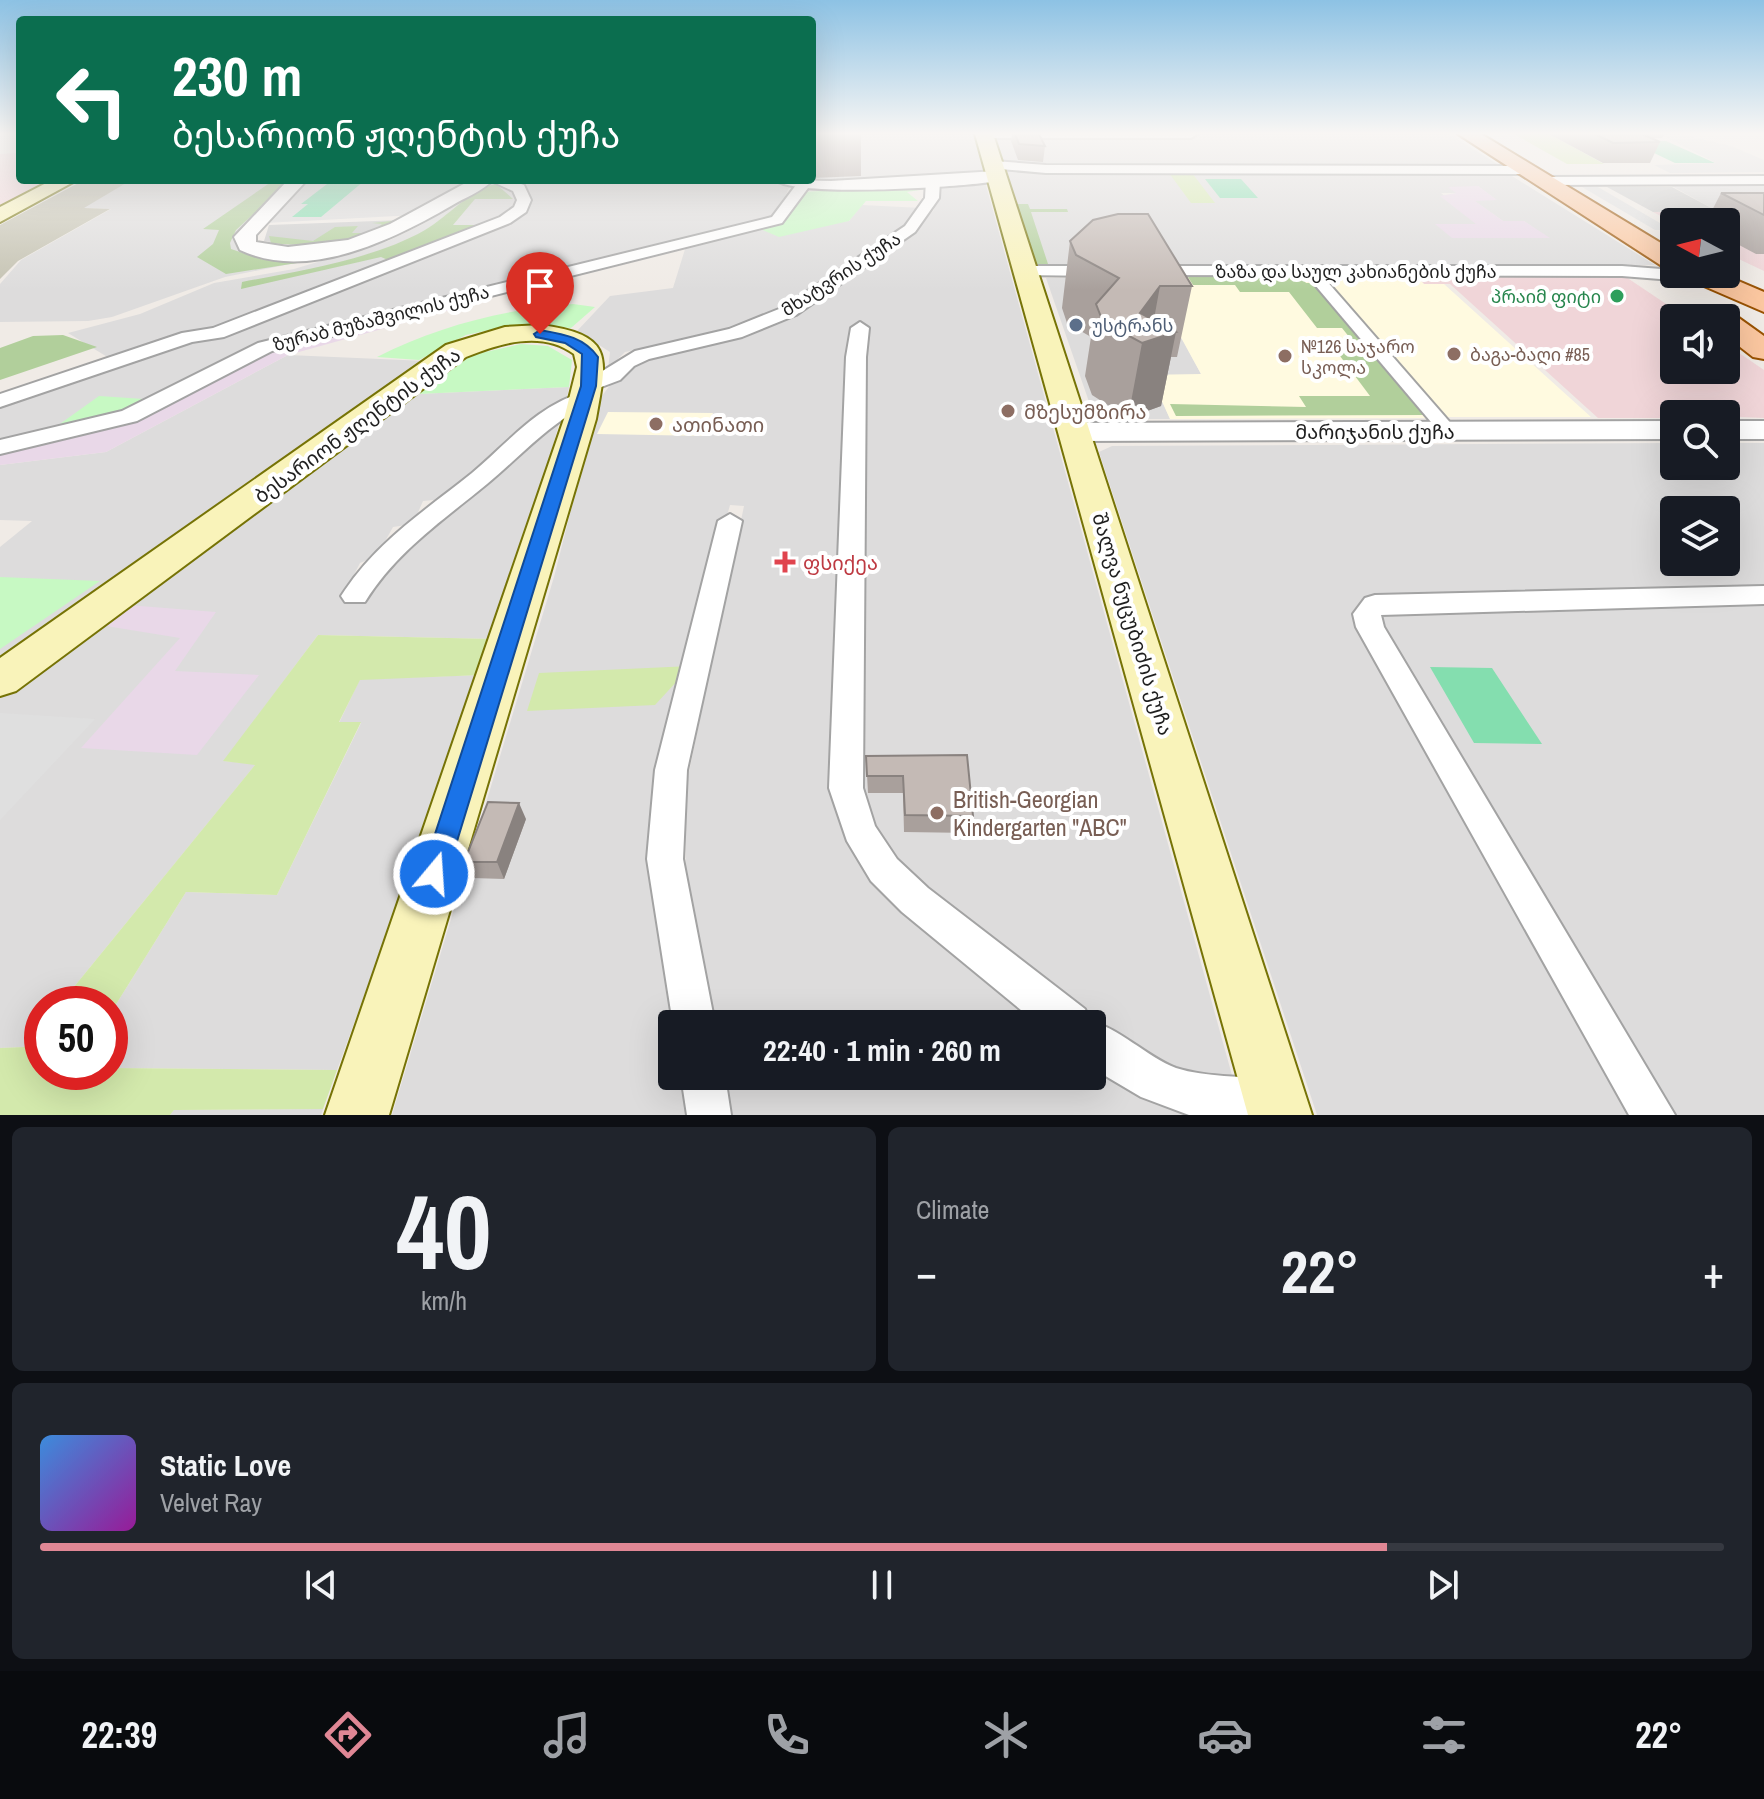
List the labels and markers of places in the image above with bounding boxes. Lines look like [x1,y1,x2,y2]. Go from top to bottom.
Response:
pin [506,252,574,334]
place label: პრაიმ ფიტი [1491,284,1601,309]
marker: პრაიმ ფიტი [1608,287,1626,305]
place label: უსტრანს [1092,313,1174,338]
marker: უსტრანს [1067,316,1085,334]
place label: №126 საჯარო სკოლა [1301,334,1415,380]
place label: ბაგა-ბაღი #85 [1470,342,1590,367]
marker: ბაგა-ბაღი #85 [1445,345,1463,363]
marker: №126 საჯარო სკოლა [1276,347,1294,365]
place label: მზესუმზირა [1024,398,1147,425]
marker: მზესუმზირა [999,402,1017,420]
place label: ათინათი [672,411,764,438]
marker: ათინათი [647,415,665,433]
place label: ფსიქეა [803,549,878,576]
marker: ფსიქეა [774,551,796,573]
place label: British-Georgian Kindergarten "ABC" [953,783,1127,843]
marker: British-Georgian Kindergarten "ABC" [928,804,946,822]

